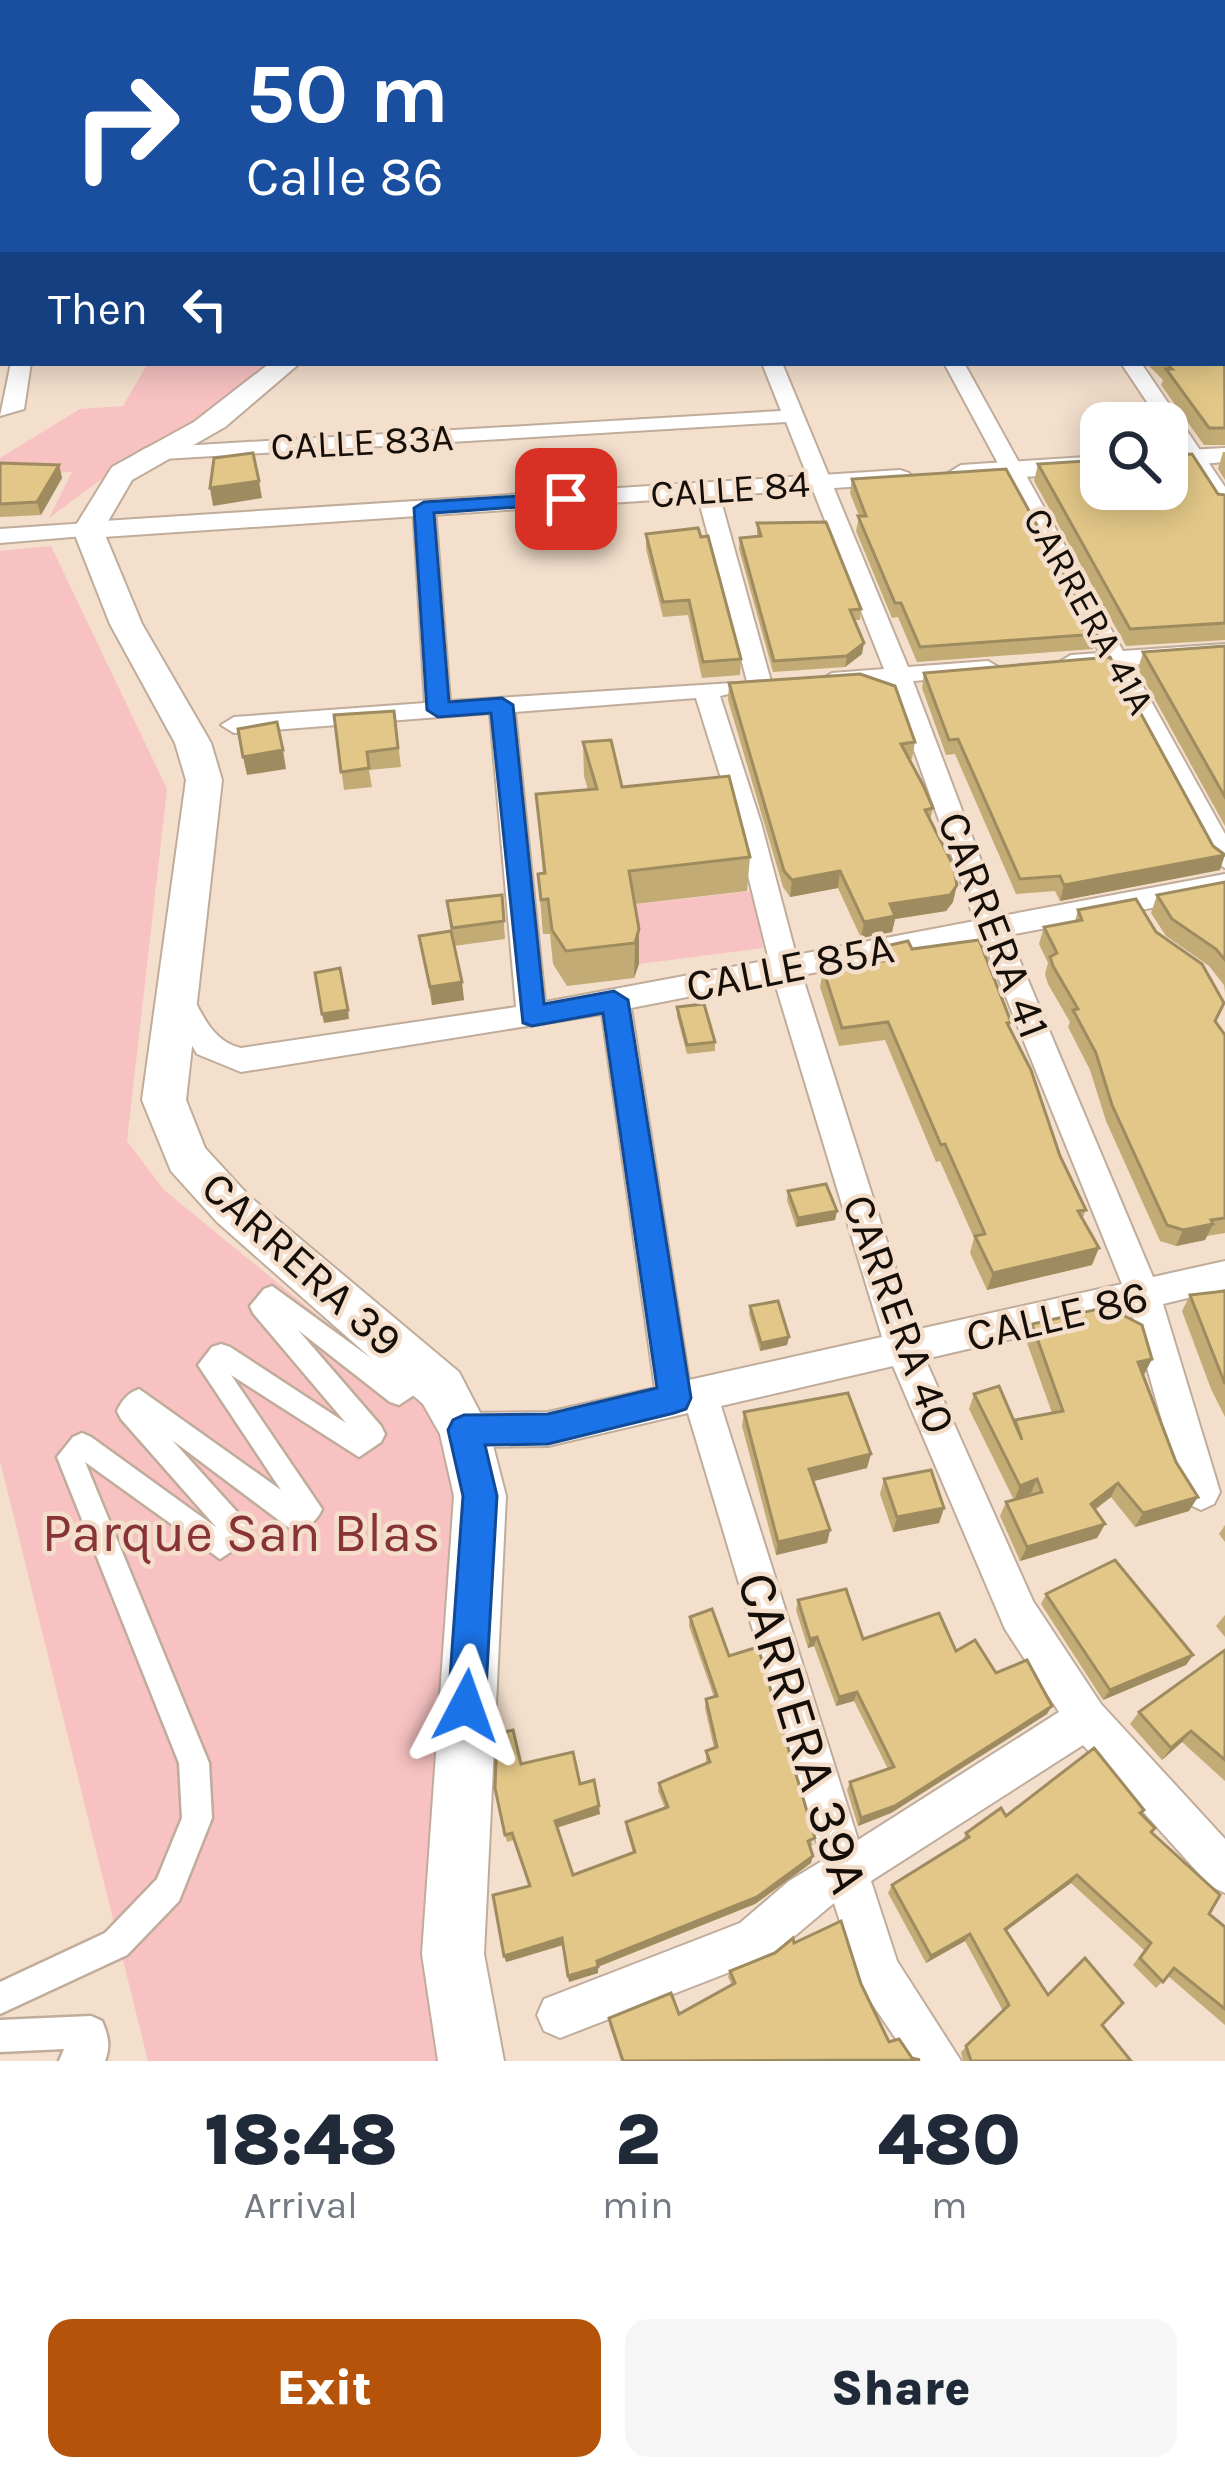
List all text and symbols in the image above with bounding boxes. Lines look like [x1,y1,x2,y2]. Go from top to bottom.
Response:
text: 50 m [246,45,449,143]
icon: right [48,48,204,204]
text: Calle 86 [246,145,444,209]
icon: left [172,276,238,342]
text: Then [48,283,148,335]
map controls [1080,402,1188,510]
button: search [1080,402,1188,510]
street label: CALLE 83A [269,414,455,470]
pin [515,448,617,550]
street label: CALLE 84 [649,460,811,518]
icon: arrive [533,466,599,532]
street label: CARRERA 41A [1013,500,1165,722]
street label: CARRERA 41 [927,805,1061,1045]
street label: CALLE 85A [682,921,898,1013]
street label: CARRERA 39 [191,1161,413,1367]
street label: CARRERA 40 [832,1188,966,1440]
street label: CALLE 86 [961,1270,1153,1362]
park label: Parque San Blas [42,1501,440,1565]
street label: CARRERA 39A [724,1565,882,1901]
position arrow [403,1643,529,1769]
text: 18:48 [204,2098,398,2182]
text: 2 [615,2098,660,2182]
text: 480 [878,2098,1021,2182]
text: Arrival [244,2182,358,2228]
text: min [602,2182,674,2228]
text: m [931,2182,968,2228]
button: Exit [48,2319,601,2457]
button: Share [625,2319,1177,2457]

